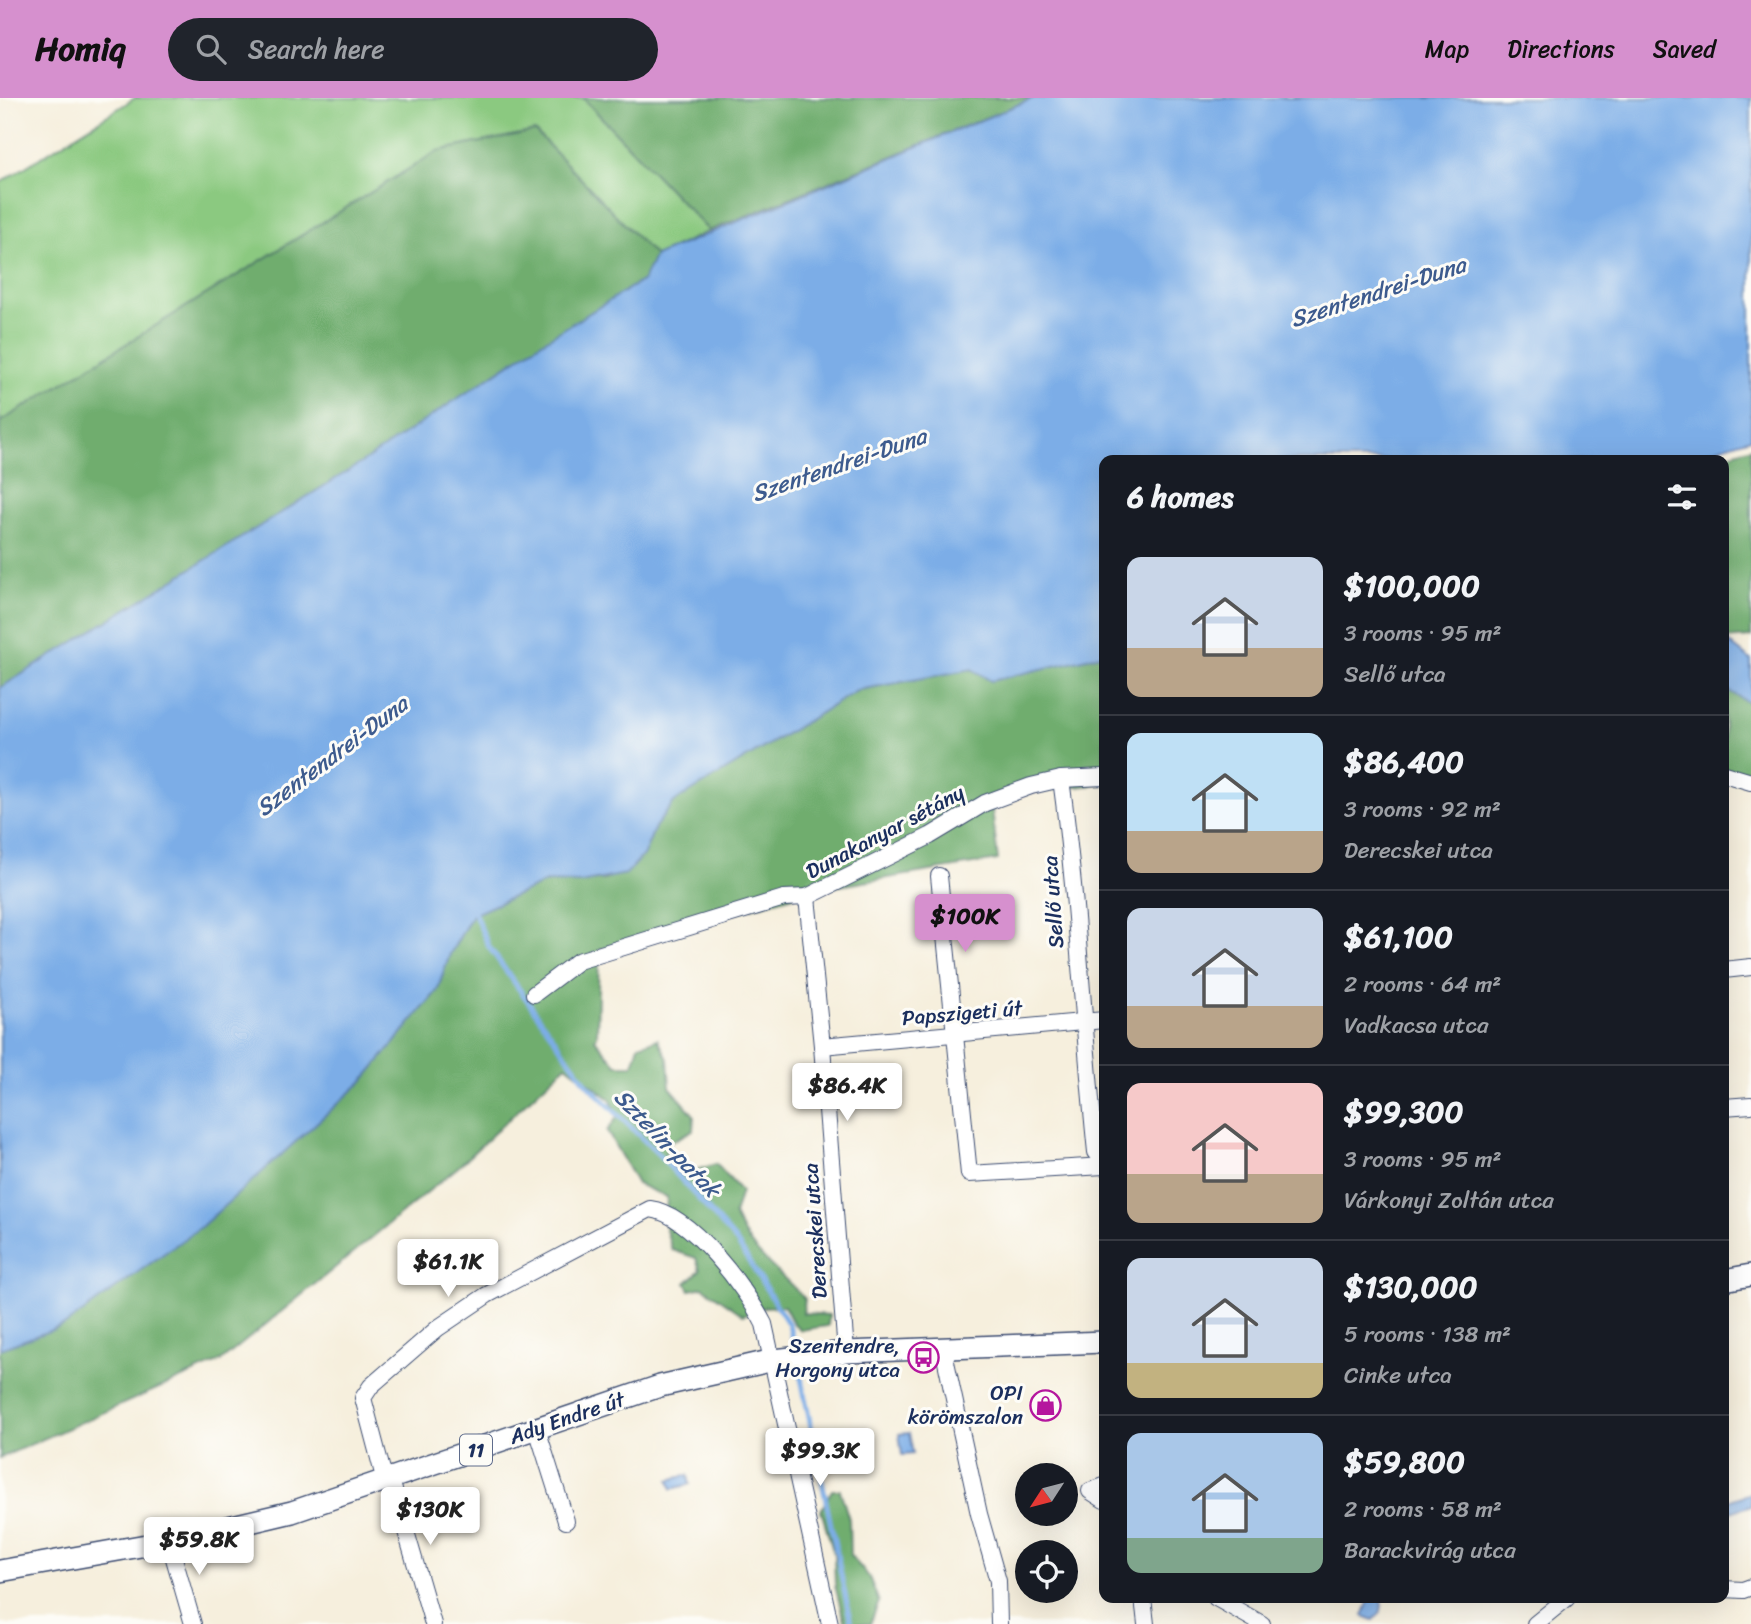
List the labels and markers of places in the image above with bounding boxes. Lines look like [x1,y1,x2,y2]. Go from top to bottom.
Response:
pin: $100K [916,894,1014,954]
pin: $86.4K [790,1063,904,1123]
pin: $61.1K [391,1240,505,1299]
place label: Szentendre, Horgony utca [775,1327,900,1389]
bus stop icon: Szentendre, Horgony utca [906,1341,940,1375]
place label: OPI körömszalon [908,1374,1024,1436]
shop icon: OPI körömszalon [1029,1388,1063,1422]
pin: $99.3K [763,1428,877,1488]
pin: $130K [381,1488,479,1547]
pin: $59.8K [142,1518,256,1577]

